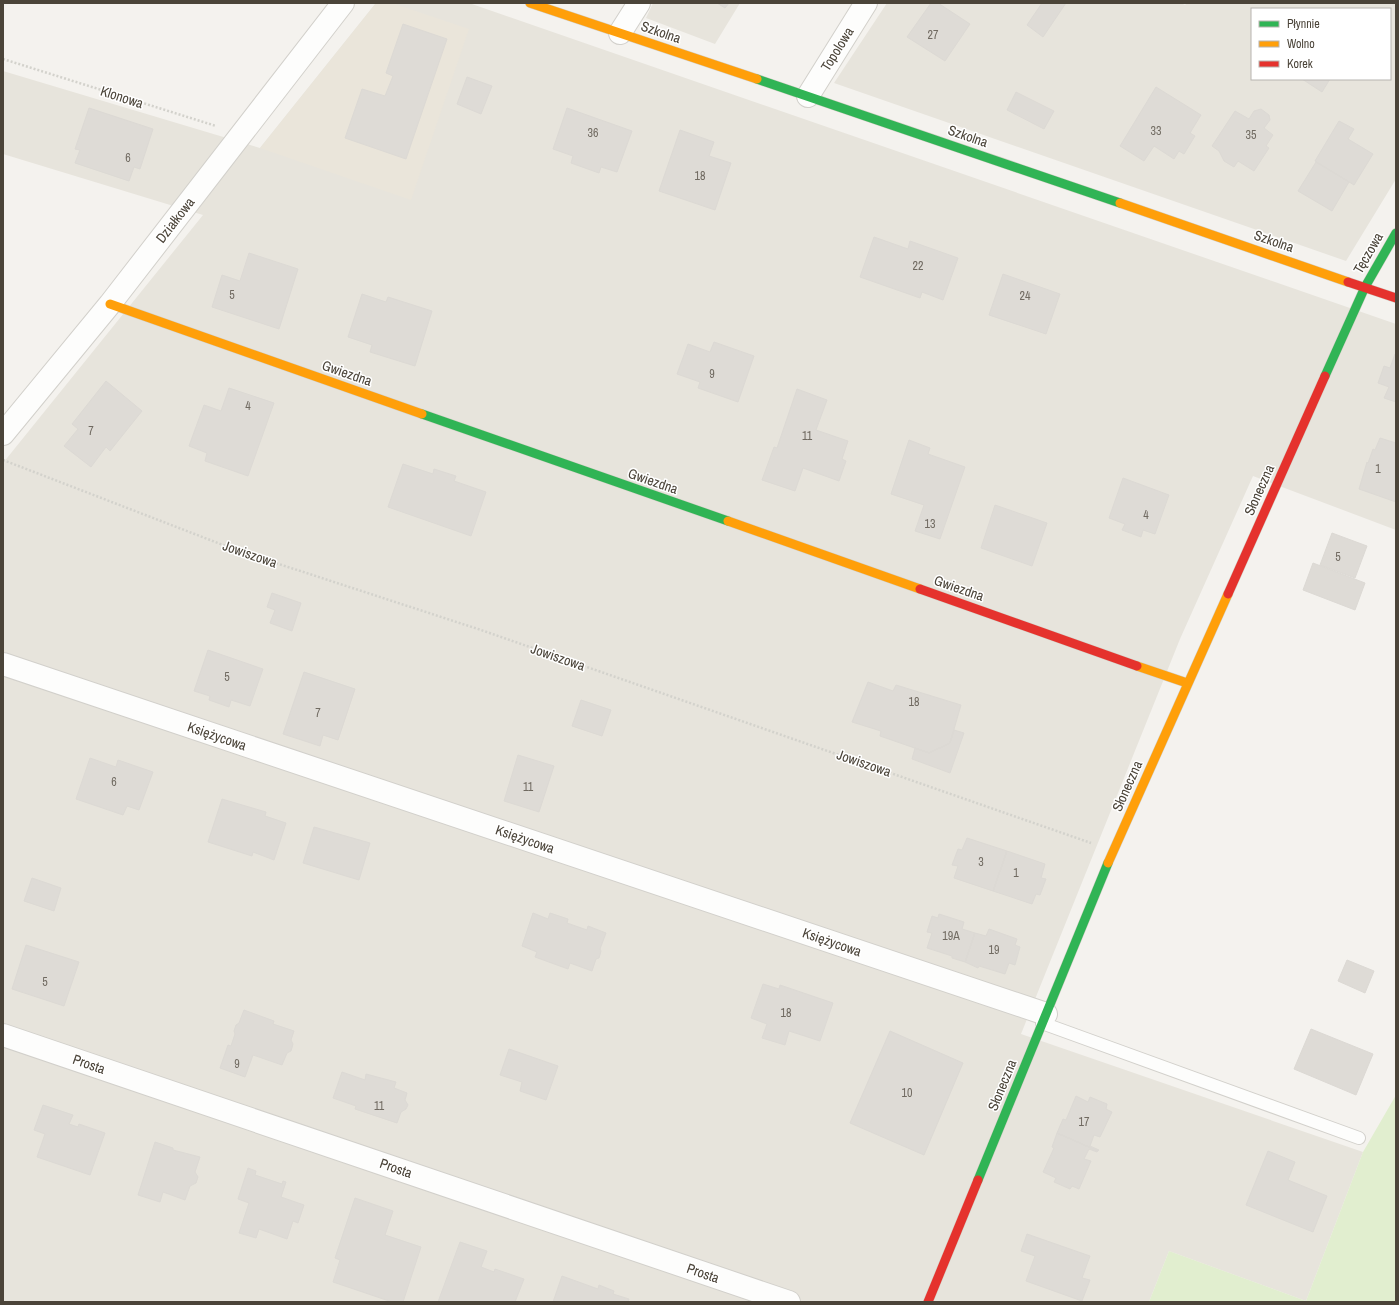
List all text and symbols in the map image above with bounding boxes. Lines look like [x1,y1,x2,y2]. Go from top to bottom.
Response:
legend [1251,8,1391,80]
text: Płynnie [1287,16,1320,32]
street label: Szkolna [639,17,684,47]
street label: Topolowa [817,23,858,74]
house number: 27 [928,27,939,43]
text: Wolno [1287,36,1315,52]
text: Korek [1287,56,1313,72]
street label: Klonowa [98,82,146,113]
street label: Szkolna [946,121,991,151]
house number: 33 [1151,123,1161,139]
house number: 36 [588,125,598,141]
house number: 35 [1246,127,1257,143]
house number: 6 [125,150,131,166]
house number: 18 [695,168,705,184]
street label: Działkowa [152,193,199,246]
street label: Szkolna [1252,226,1297,256]
street label: Tęczowa [1349,229,1387,277]
house number: 22 [913,258,923,274]
house number: 5 [229,287,235,303]
house number: 24 [1020,288,1031,304]
street label: Gwiezdna [320,356,375,390]
house number: 9 [709,366,715,382]
house number: 4 [245,398,251,414]
house number: 7 [88,423,94,439]
house number: 11 [802,428,813,444]
street label: Słoneczna [1240,461,1278,518]
house number: 1 [1375,461,1381,477]
street label: Gwiezdna [626,464,681,498]
house number: 4 [1143,507,1149,523]
house number: 13 [925,516,935,532]
street label: Jowiszowa [221,536,280,572]
house number: 5 [1335,549,1341,565]
street label: Gwiezdna [932,571,987,605]
street label: Jowiszowa [529,639,588,675]
house number: 5 [224,669,230,685]
house number: 18 [909,694,919,710]
house number: 7 [315,705,321,721]
street label: Księżycowa [185,718,249,755]
street label: Jowiszowa [835,745,894,781]
street label: Słoneczna [1108,757,1146,814]
house number: 6 [111,774,117,790]
house number: 11 [523,779,534,795]
street label: Księżycowa [493,821,557,858]
house number: 3 [978,854,984,870]
house number: 1 [1013,865,1019,881]
street label: Księżycowa [800,924,864,961]
house number: 19A [942,928,960,944]
house number: 19 [989,942,999,958]
house number: 5 [42,974,48,990]
house number: 18 [781,1005,791,1021]
street label: Prosta [70,1050,108,1078]
house number: 9 [234,1056,240,1072]
street label: Słoneczna [984,1056,1021,1113]
house number: 10 [902,1085,912,1101]
house number: 11 [374,1098,385,1114]
house number: 17 [1079,1114,1090,1130]
street label: Prosta [377,1154,415,1182]
street label: Prosta [684,1259,722,1287]

